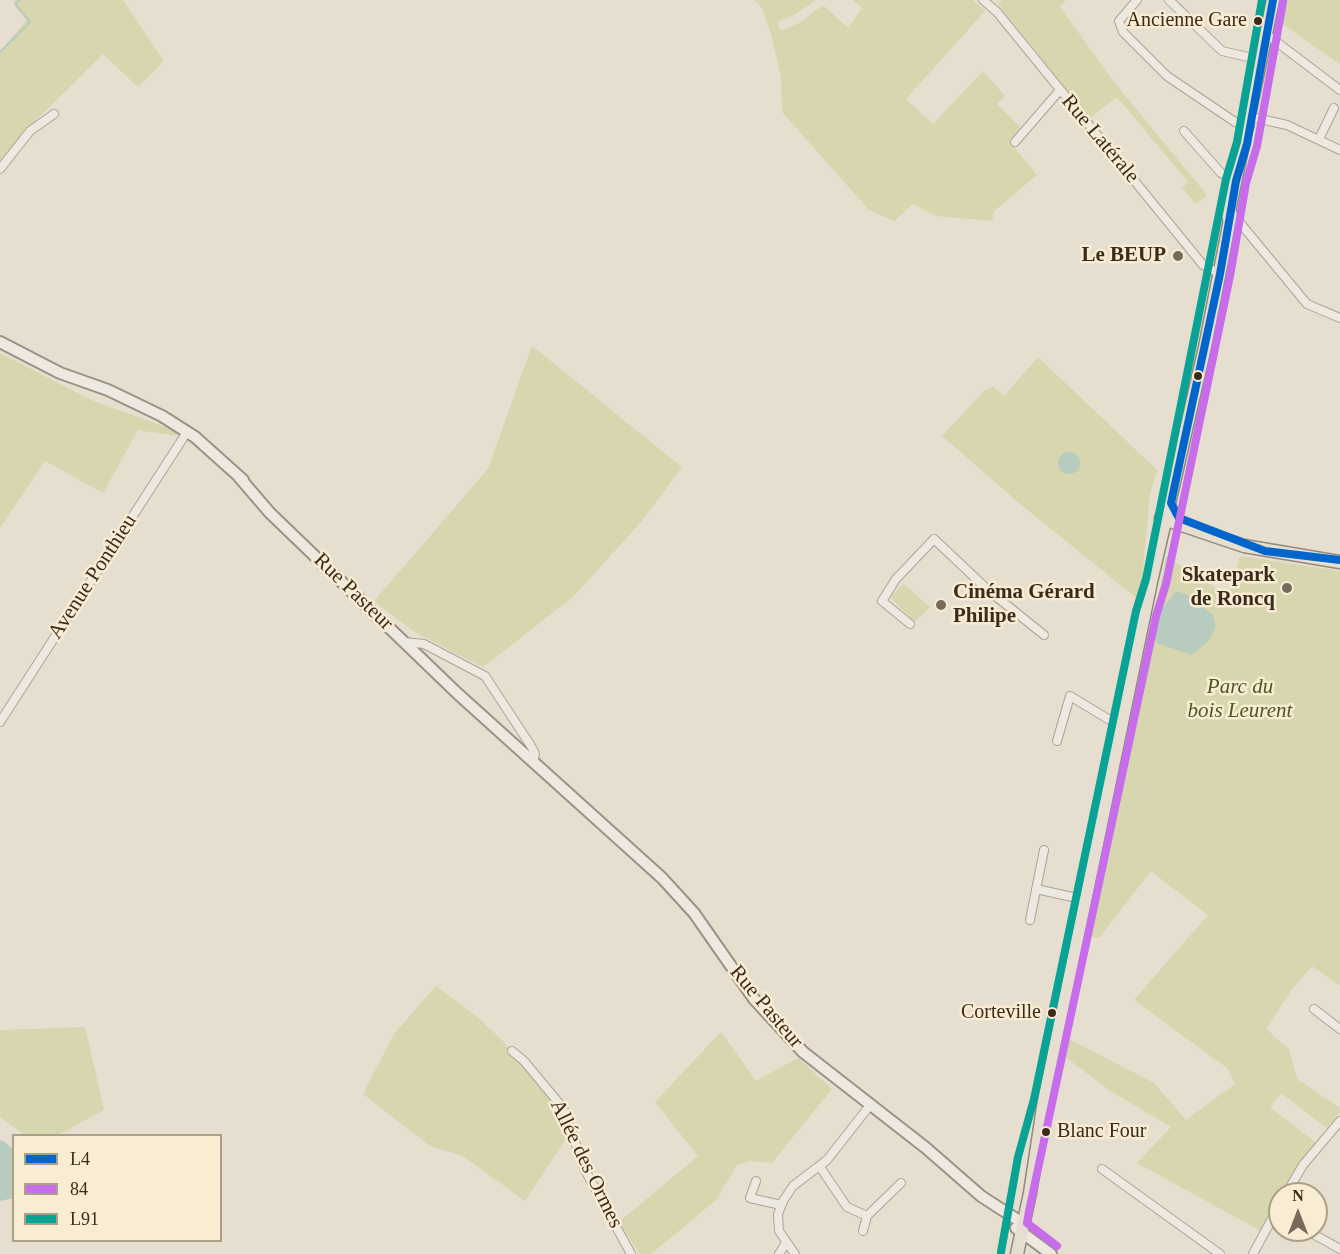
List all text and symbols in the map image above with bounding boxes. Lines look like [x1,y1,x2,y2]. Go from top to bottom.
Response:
place label: Ancienne Gare [1127,9,1247,33]
marker: Ancienne Gare [1252,15,1264,27]
street label: Rue Latérale [1056,90,1144,188]
place label: Le BEUP [1081,243,1166,269]
marker: Le BEUP [1171,249,1185,263]
unlabelled marker [1192,370,1204,382]
street label: Avenue Ponthieu [43,510,143,644]
street label: Rue Pasteur [308,548,398,636]
place label: Skatepark de Roncq [1182,563,1275,613]
place label: Cinéma Gérard Philipe [953,580,1095,630]
marker: Skatepark de Roncq [1280,581,1294,595]
marker: Cinéma Gérard Philipe [934,598,948,612]
park label: Parc du bois Leurent [1188,674,1292,724]
street label: Rue Pasteur [724,960,808,1054]
place label: Corteville [961,1001,1041,1025]
marker: Corteville [1046,1007,1058,1019]
street label: Allée des Ormes [544,1096,628,1232]
place label: Blanc Four [1057,1120,1146,1144]
marker: Blanc Four [1040,1126,1052,1138]
legend [12,1134,222,1242]
text: L4 [70,1149,90,1169]
text: 84 [70,1179,88,1199]
north arrow [1268,1182,1328,1242]
text: N [1292,1187,1304,1204]
text: L91 [70,1209,99,1229]

